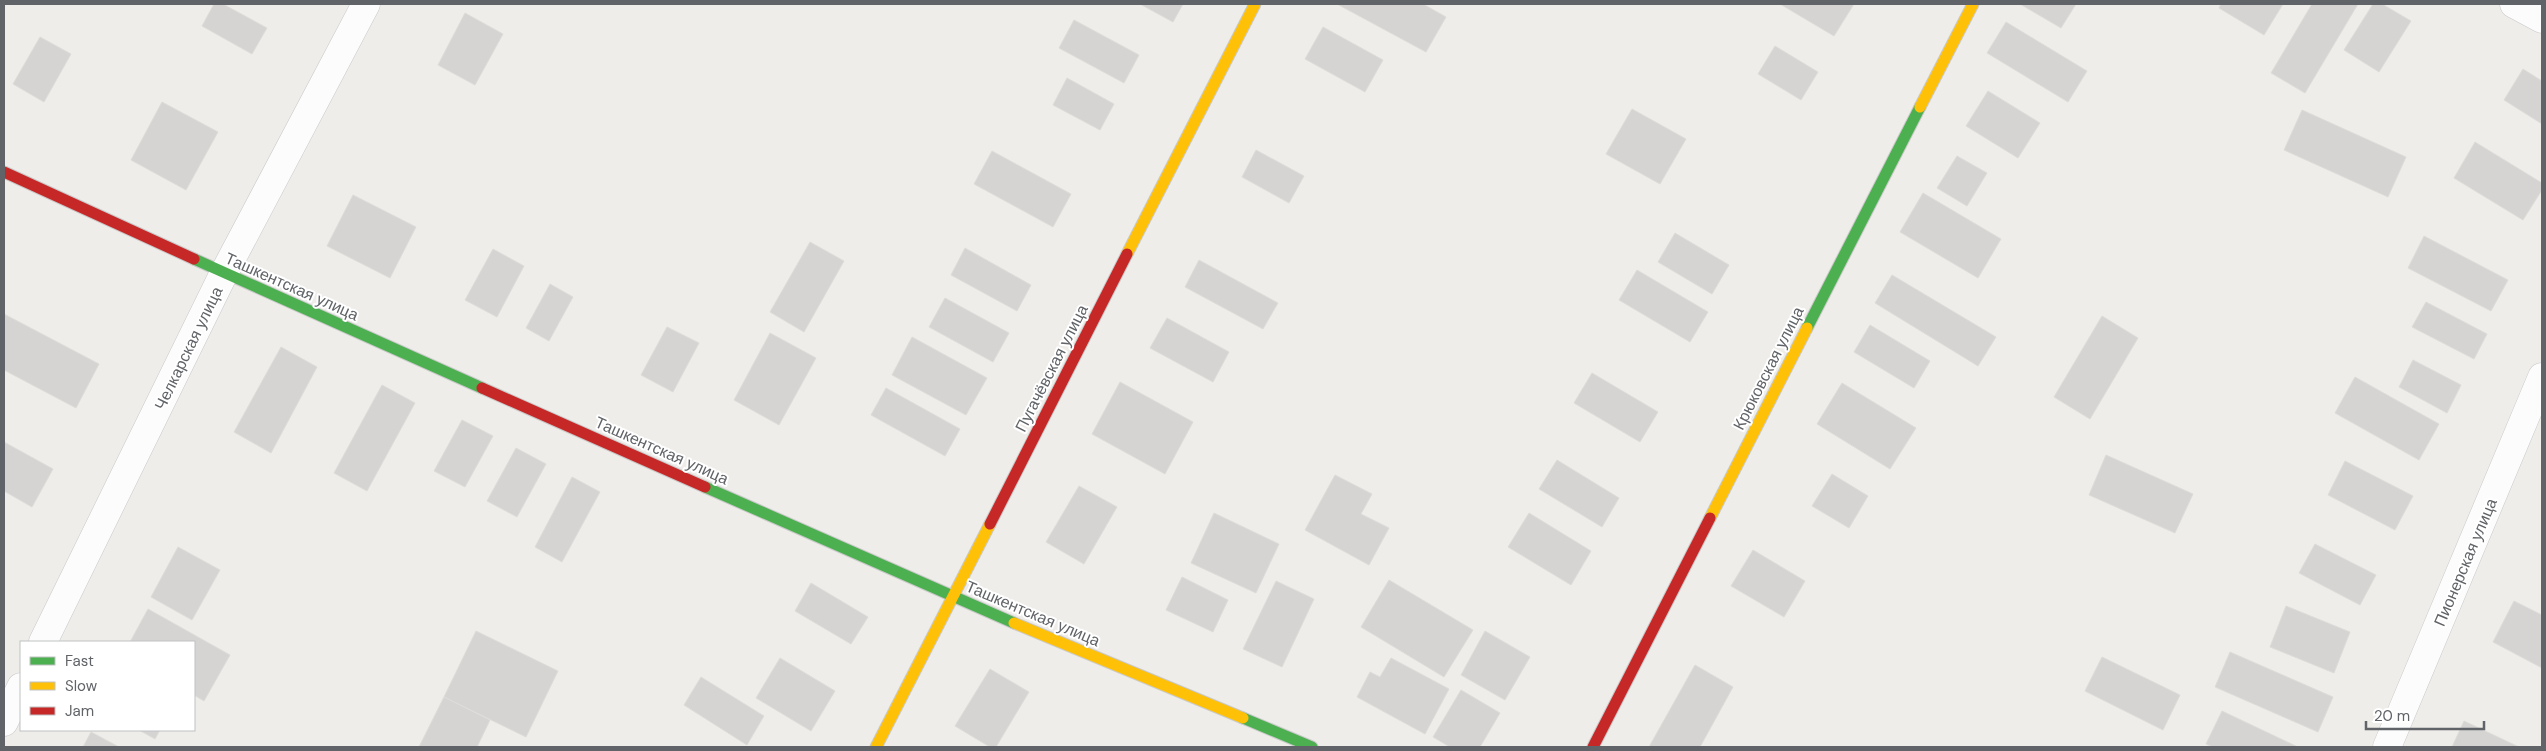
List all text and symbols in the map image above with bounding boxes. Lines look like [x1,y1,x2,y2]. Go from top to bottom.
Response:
street label: Ташкентская улица [222,248,362,325]
street label: Челкарская улица [149,283,227,413]
street label: Пугачёвская улица [1010,301,1093,435]
street label: Крюковская улица [1728,303,1809,433]
street label: Ташкентская улица [592,412,732,489]
street label: Пионерская улица [2429,495,2502,629]
street label: Ташкентская улица [962,576,1103,651]
legend [20,641,195,731]
text: Fast [65,651,94,671]
text: Slow [65,676,98,696]
scale bar [2366,698,2484,730]
text: Jam [65,701,94,721]
text: 20 m [2374,706,2410,726]

